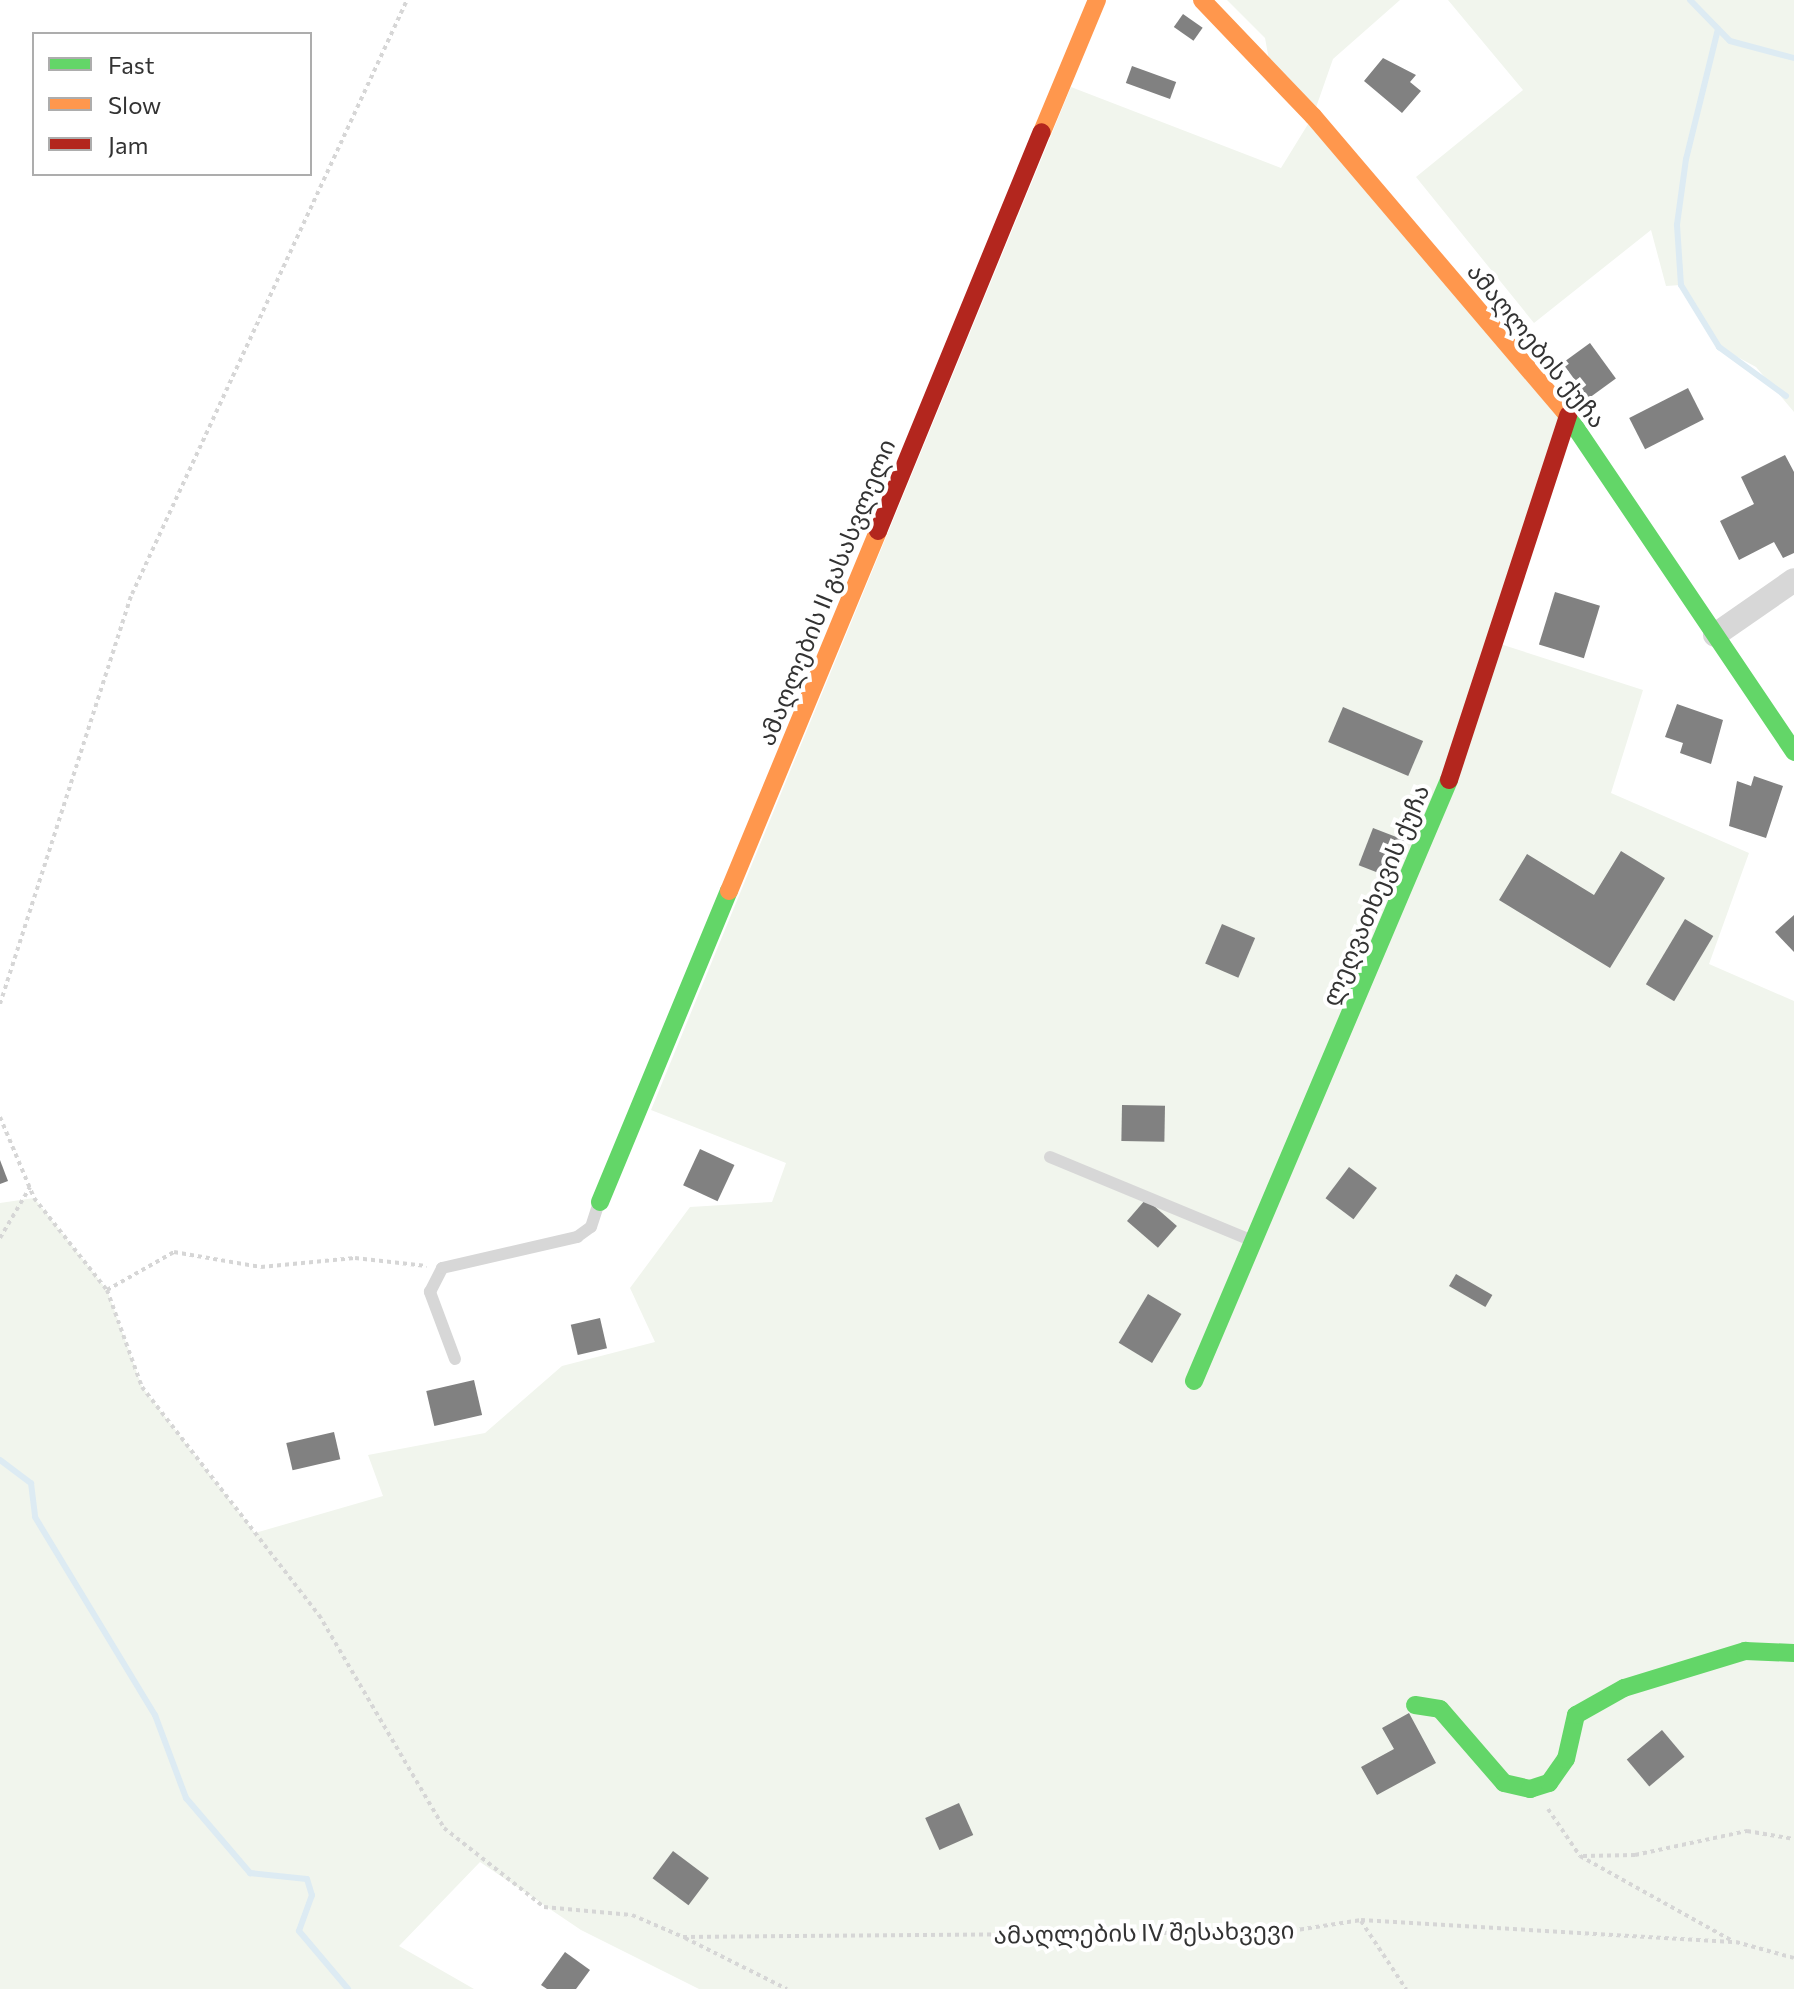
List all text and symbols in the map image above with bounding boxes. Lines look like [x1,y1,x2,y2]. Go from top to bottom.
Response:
legend [32,32,312,176]
text: Fast [108,50,155,79]
text: Slow [108,90,161,119]
text: Jam [108,130,148,159]
street label: ამაღლების ქუჩა [1462,257,1612,433]
street label: ამაღლების II გასასვლელი [751,435,901,749]
street label: ლეღვათხევის ქუჩა [1315,780,1435,1010]
street label: ამაღლების IV შესახვევი [993,1915,1295,1949]

